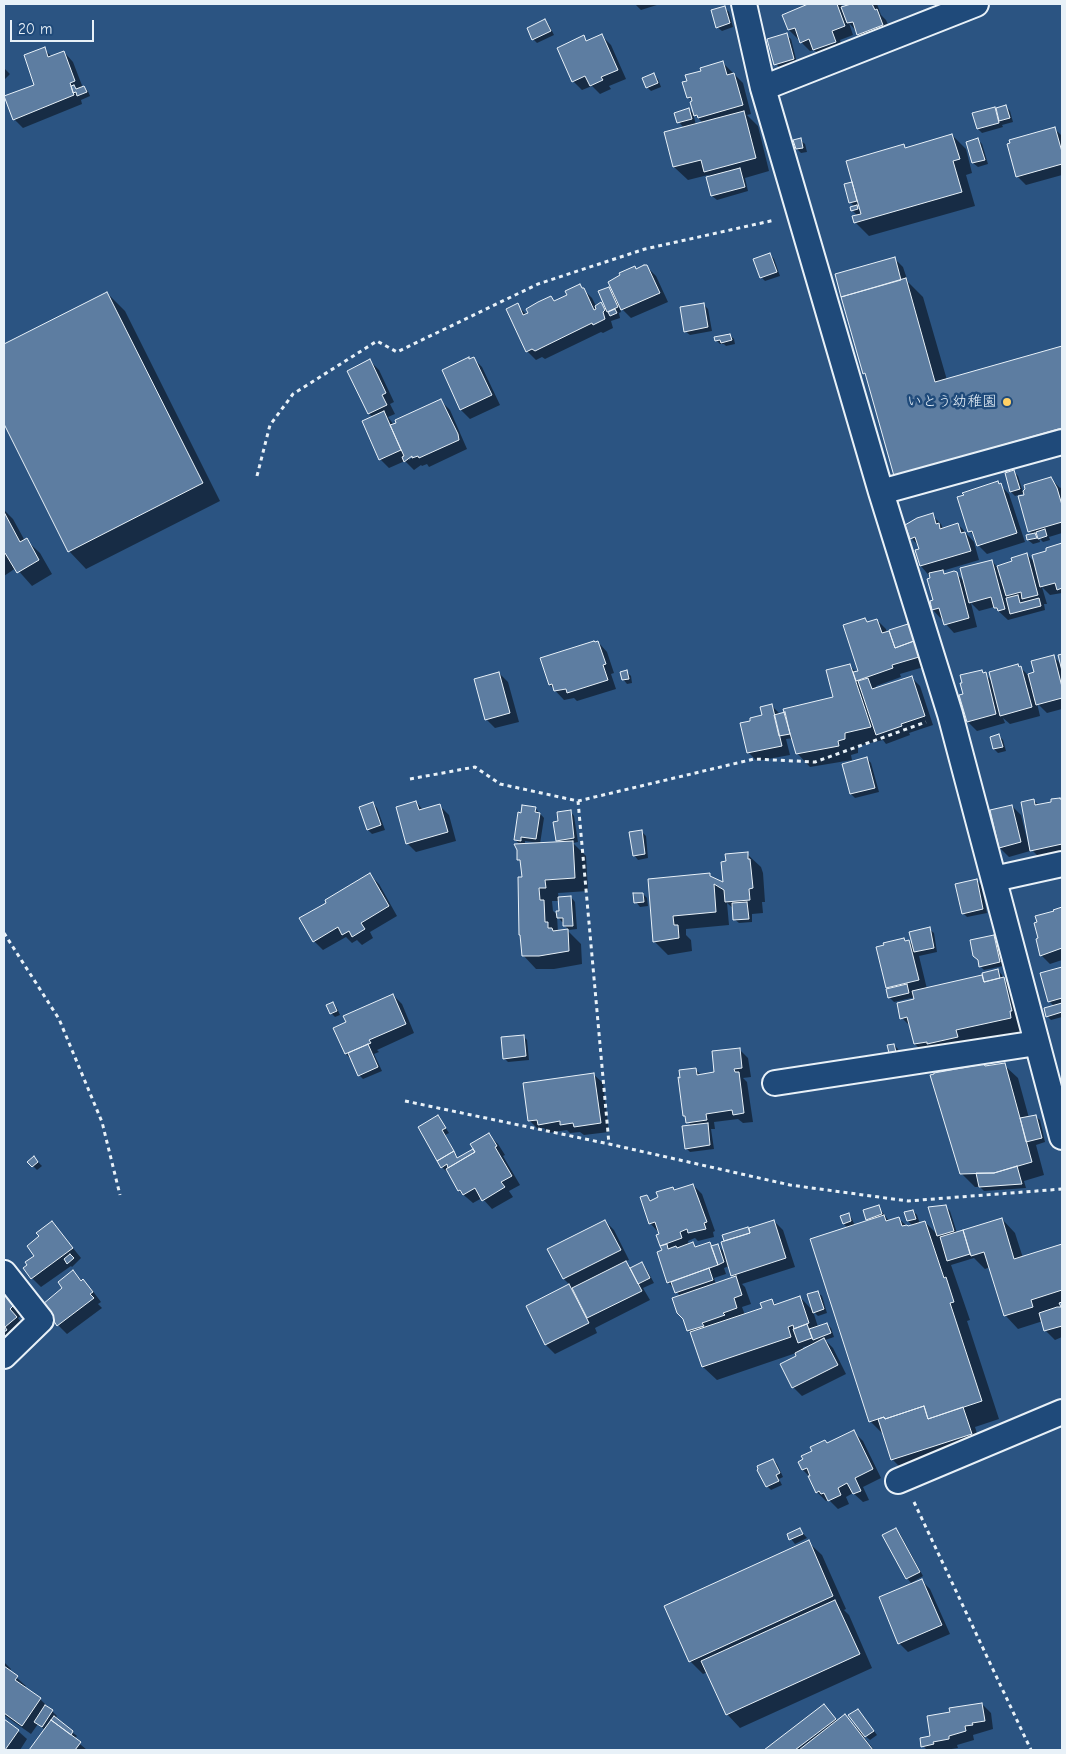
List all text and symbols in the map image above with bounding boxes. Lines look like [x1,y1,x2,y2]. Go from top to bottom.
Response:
scale bar [12,10,96,42]
text: 20 m [18,20,52,38]
place label: いとう幼稚園 [907,393,997,411]
marker: いとう幼稚園 [1001,396,1013,408]

